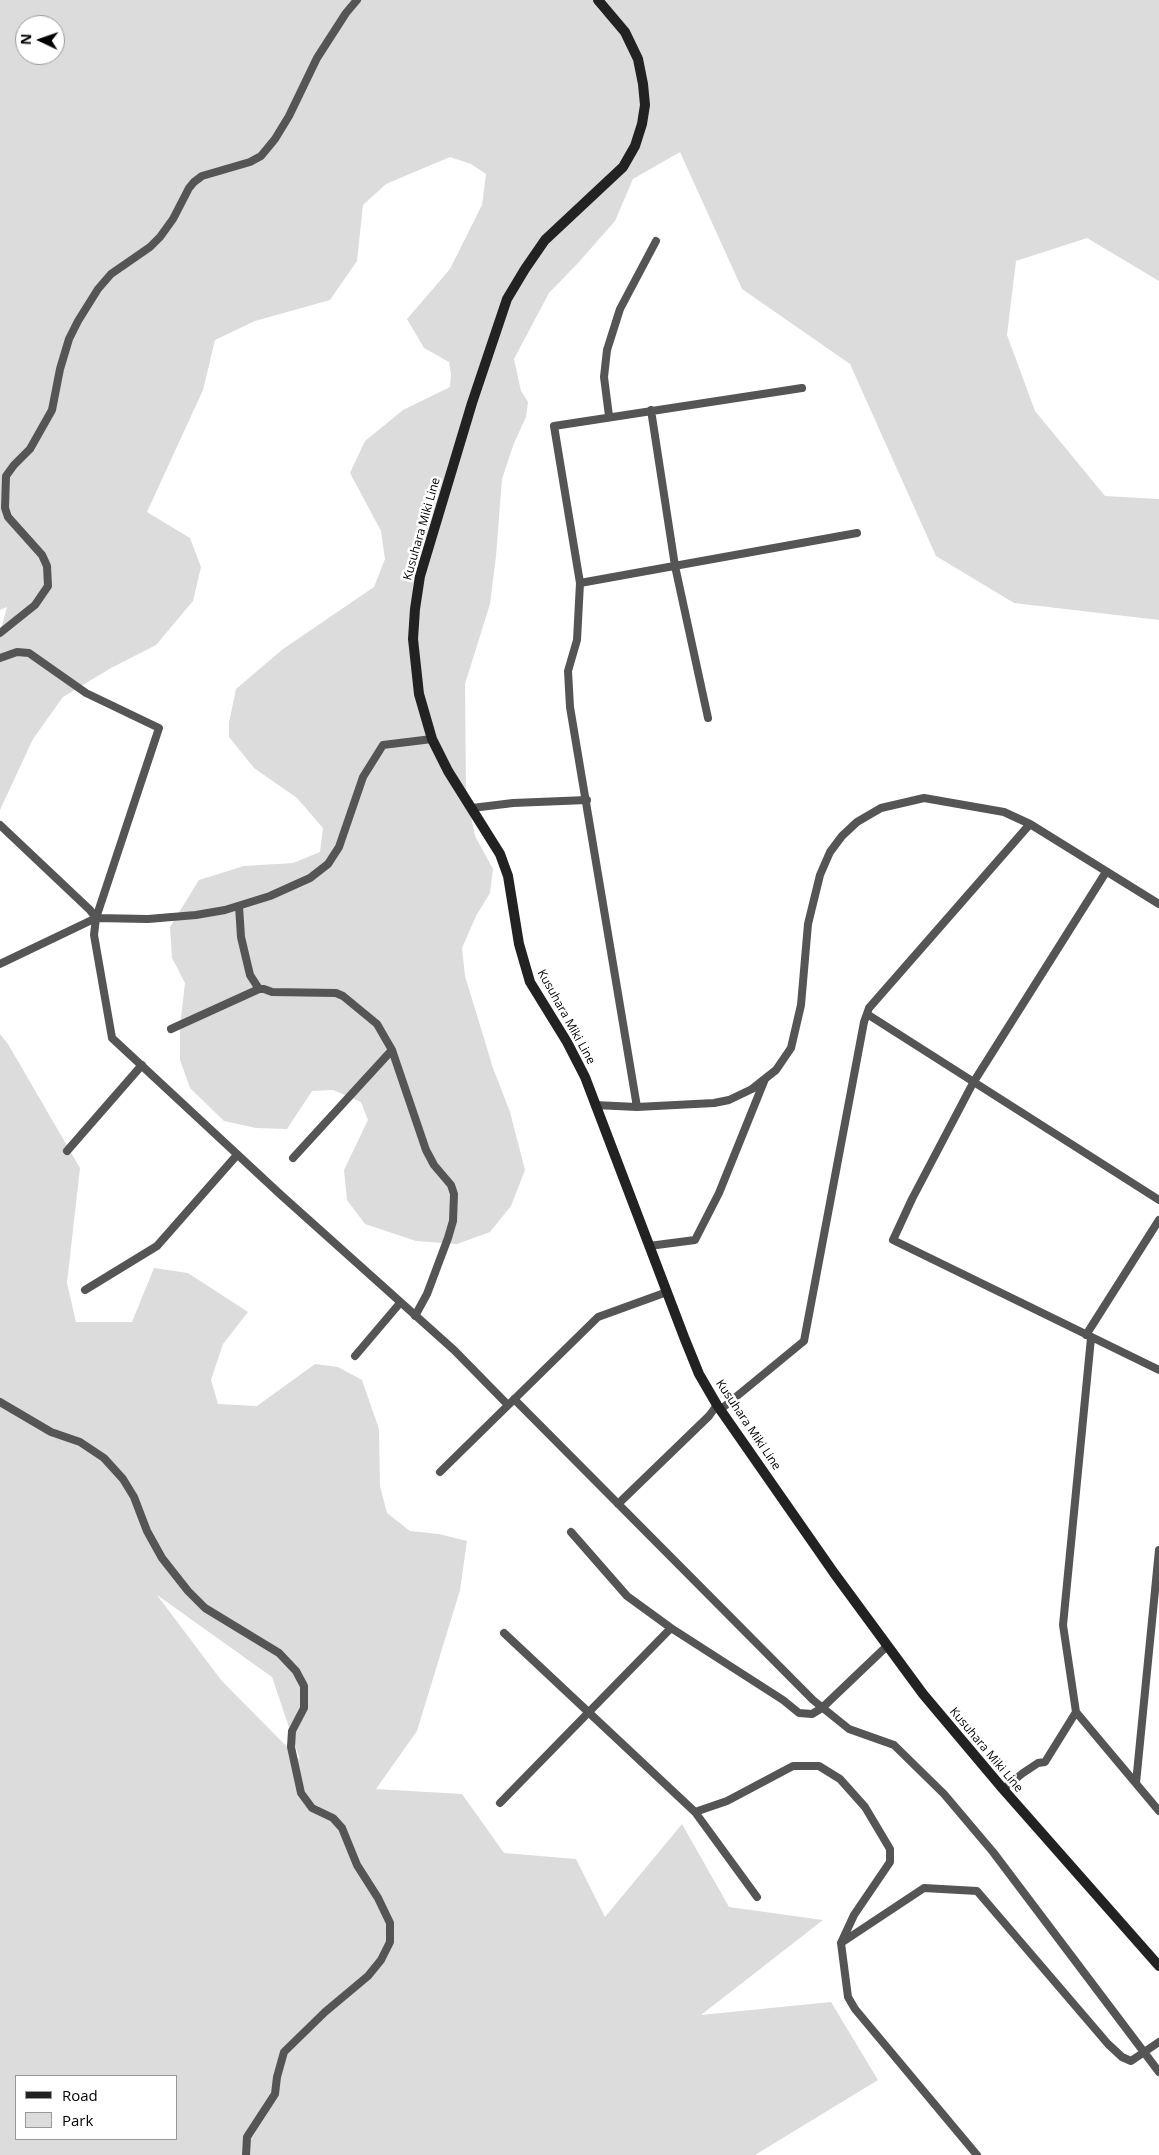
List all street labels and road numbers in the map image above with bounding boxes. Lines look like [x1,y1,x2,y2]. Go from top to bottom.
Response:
street label: Kusuhara Miki Line [400,476,444,582]
street label: Kusuhara Miki Line [534,967,598,1067]
street label: Kusuhara Miki Line [712,1377,784,1473]
street label: Kusuhara Miki Line [946,1705,1026,1795]

